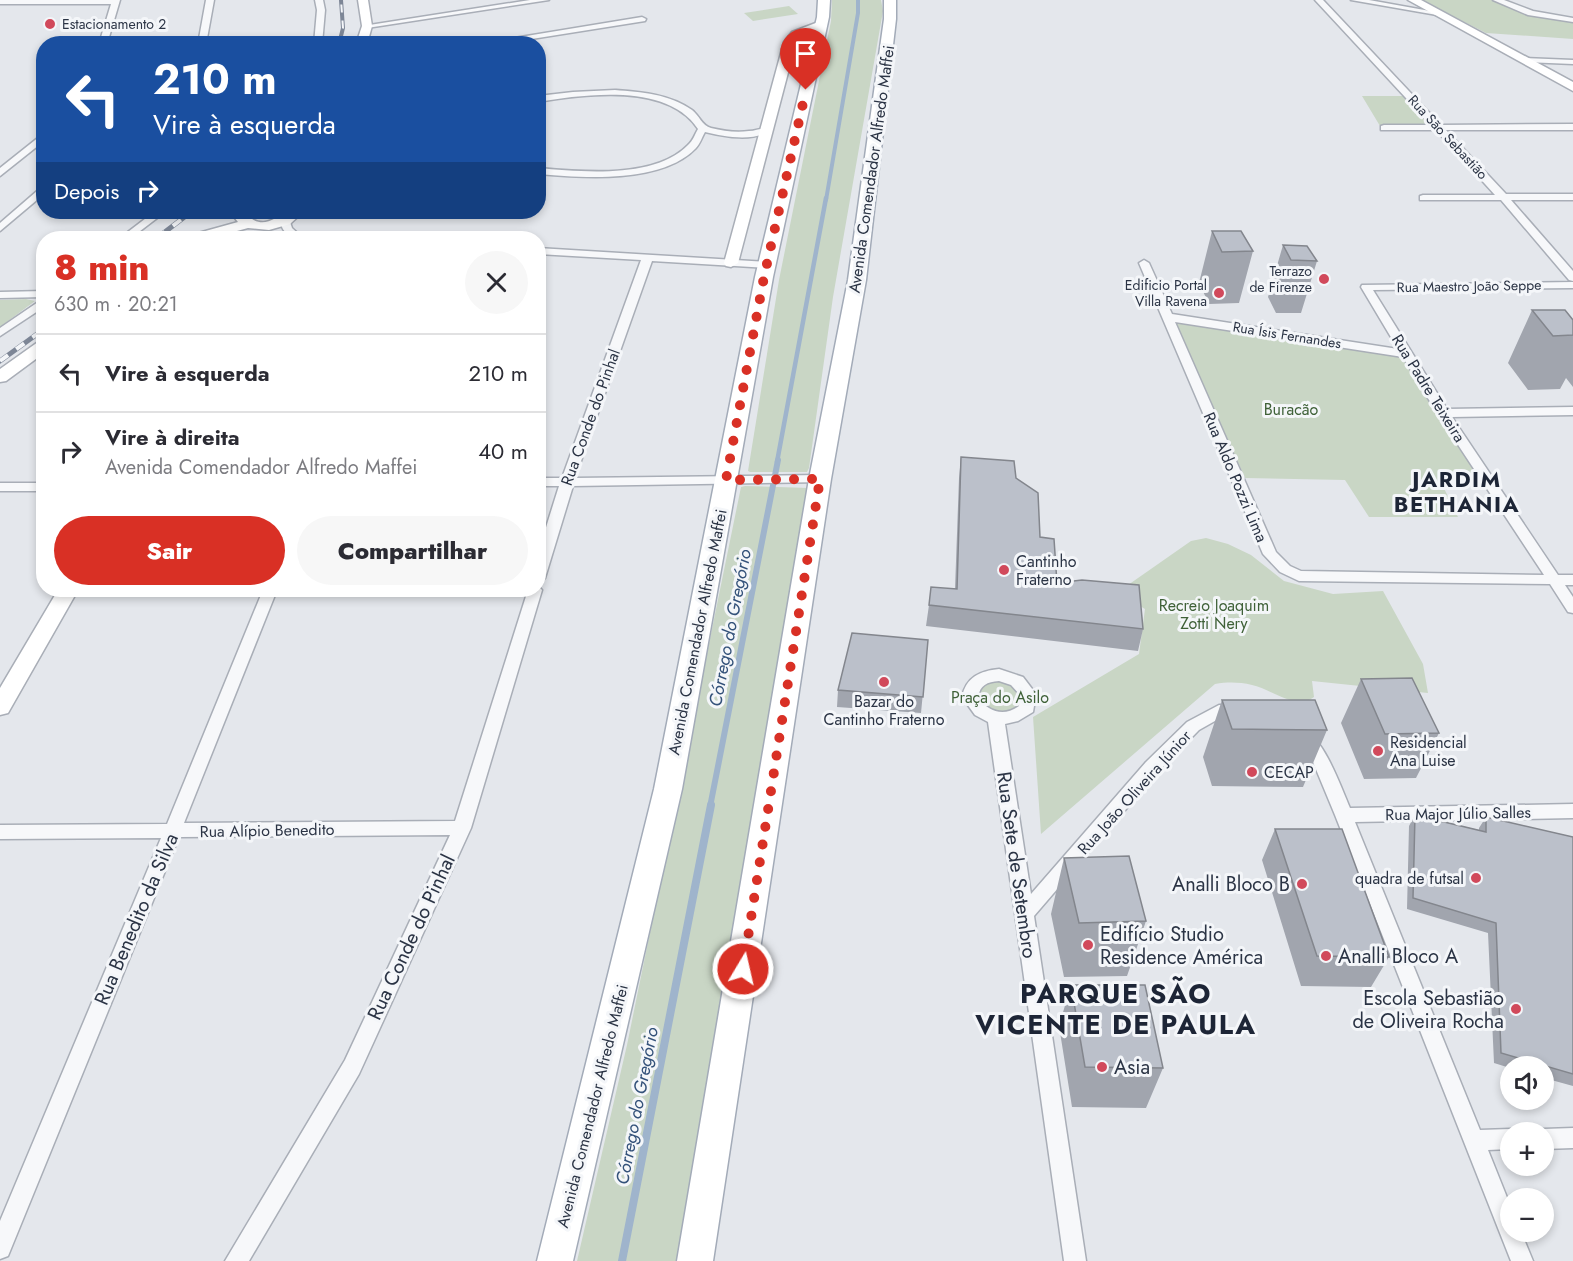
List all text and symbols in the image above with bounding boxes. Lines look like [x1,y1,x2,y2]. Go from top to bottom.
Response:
place label: Estacionamento 2 [62,14,166,34]
marker: Estacionamento 2 [43,17,57,31]
pin [780,28,831,90]
icon: arrive [789,37,822,70]
street label: Avenida Comendador Alfredo Maffei [843,44,900,294]
text: 210 m [153,49,277,110]
icon: left [54,60,132,138]
street label: Rua São Sebastião [1403,90,1493,184]
text: Vire à esquerda [153,105,336,144]
icon: right [131,174,164,207]
text: Depois [54,175,119,207]
text: 8 min [54,241,150,293]
button: close [465,251,528,314]
place label: Terrazo de Firenze [1249,261,1312,297]
marker: Terrazo de Firenze [1317,272,1331,286]
place label: Edificio Portal Villa Ravena [1125,275,1207,311]
street label: Rua Maestro João Seppe [1397,275,1541,297]
marker: Edificio Portal Villa Ravena [1212,286,1226,300]
text: 630 m · 20:21 [54,290,178,319]
street label: Rua Ísis Fernandes [1231,317,1343,353]
street label: Rua Padre Teixeira [1386,330,1471,447]
street label: Rua Conde do Pinhal [555,346,626,489]
icon: left [54,357,87,390]
text: Vire à esquerda [105,357,270,389]
text: 210 m [469,357,528,389]
park label: Buracão [1264,398,1319,421]
street label: Rua Aldo Pozzi Lima [1198,409,1273,546]
text: Vire à direita [105,421,240,453]
icon: right [54,435,87,468]
text: 40 m [478,435,528,467]
text: Avenida Comendador Alfredo Maffei [105,453,417,482]
district label: JARDIM BETHANIA [1394,463,1520,520]
street label: Avenida Comendador Alfredo Maffei [662,507,733,757]
button: Sair [54,516,285,585]
button: Compartilhar [297,516,528,585]
water label: Córrego do Gregório [702,547,758,709]
place label: Cantinho Fraterno [1016,550,1077,591]
marker: Cantinho Fraterno [997,563,1011,577]
park label: Recreio Joaquim Zotti Nery [1159,594,1269,635]
marker: Bazar do Cantinho Fraterno [877,675,891,689]
park label: Praça do Asilo [951,686,1049,709]
place label: Bazar do Cantinho Fraterno [824,690,945,731]
street label: Rua João Oliveira Júnior [1072,725,1197,860]
place label: Residencial Ana Luise [1390,731,1467,772]
marker: Residencial Ana Luise [1371,744,1385,758]
place label: CECAP [1264,761,1314,784]
marker: CECAP [1245,765,1259,779]
street label: Rua Sete de Setembro [989,770,1044,960]
street label: Rua Major Júlio Salles [1385,801,1531,826]
street label: Rua Alípio Benedito [199,818,335,843]
street label: Rua Benedito da Silva [87,829,186,1010]
street label: Rua Conde do Pinhal [360,850,463,1025]
place label: quadra de futsal [1355,867,1464,890]
place label: Analli Bloco B [1172,870,1290,899]
marker: quadra de futsal [1469,871,1483,885]
marker: Analli Bloco B [1295,877,1309,891]
place label: Edifício Studio Residence América [1100,920,1263,972]
position arrow [711,937,775,1001]
marker: Edifício Studio Residence América [1081,938,1095,952]
place label: Analli Bloco A [1338,942,1459,971]
marker: Analli Bloco A [1319,949,1333,963]
district label: PARQUE SÃO VICENTE DE PAULA [974,974,1257,1044]
street label: Avenida Comendador Alfredo Maffei [551,982,634,1230]
place label: Escola Sebastião de Oliveira Rocha [1352,984,1504,1036]
marker: Escola Sebastião de Oliveira Rocha [1509,1002,1523,1016]
water label: Córrego do Gregório [609,1025,665,1187]
place label: Asia [1114,1053,1150,1082]
map controls [1500,1056,1554,1242]
button: sound [1500,1056,1554,1110]
marker: Asia [1095,1060,1109,1074]
button: + [1500,1122,1554,1176]
button: − [1500,1188,1554,1242]

